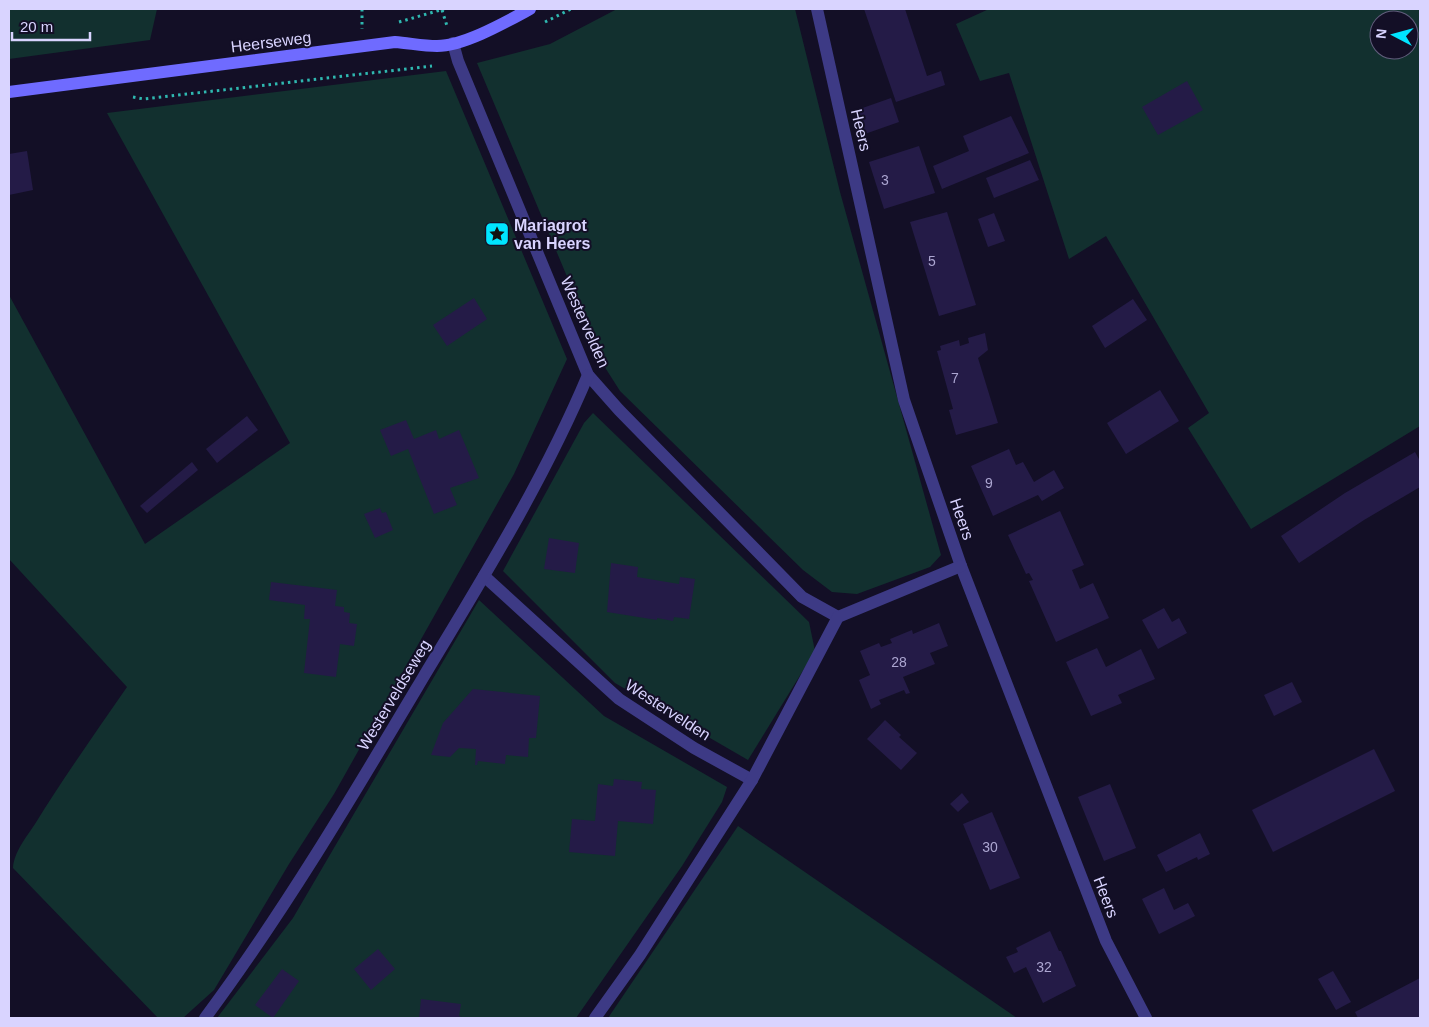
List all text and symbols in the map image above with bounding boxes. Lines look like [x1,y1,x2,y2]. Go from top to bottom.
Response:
scale bar [12,10,90,42]
north arrow [1369,10,1419,60]
text: 20 m [20,18,53,35]
text: N [1373,28,1390,40]
street label: Heerseweg [230,29,312,55]
street label: Heers [848,107,874,153]
house number: 3 [881,172,889,188]
place label: Mariagrot van Heers [514,217,591,252]
place icon: Mariagrot van Heers [484,221,510,247]
house number: 5 [928,253,936,269]
street label: Westervelden [557,274,613,370]
house number: 7 [951,370,959,386]
house number: 9 [985,475,993,491]
street label: Heers [947,496,977,542]
street label: Westerveldseweg [354,637,434,753]
house number: 28 [891,654,907,670]
street label: Westervelden [622,676,714,744]
house number: 30 [982,839,998,855]
street label: Heers [1090,874,1122,920]
house number: 32 [1036,959,1052,975]

